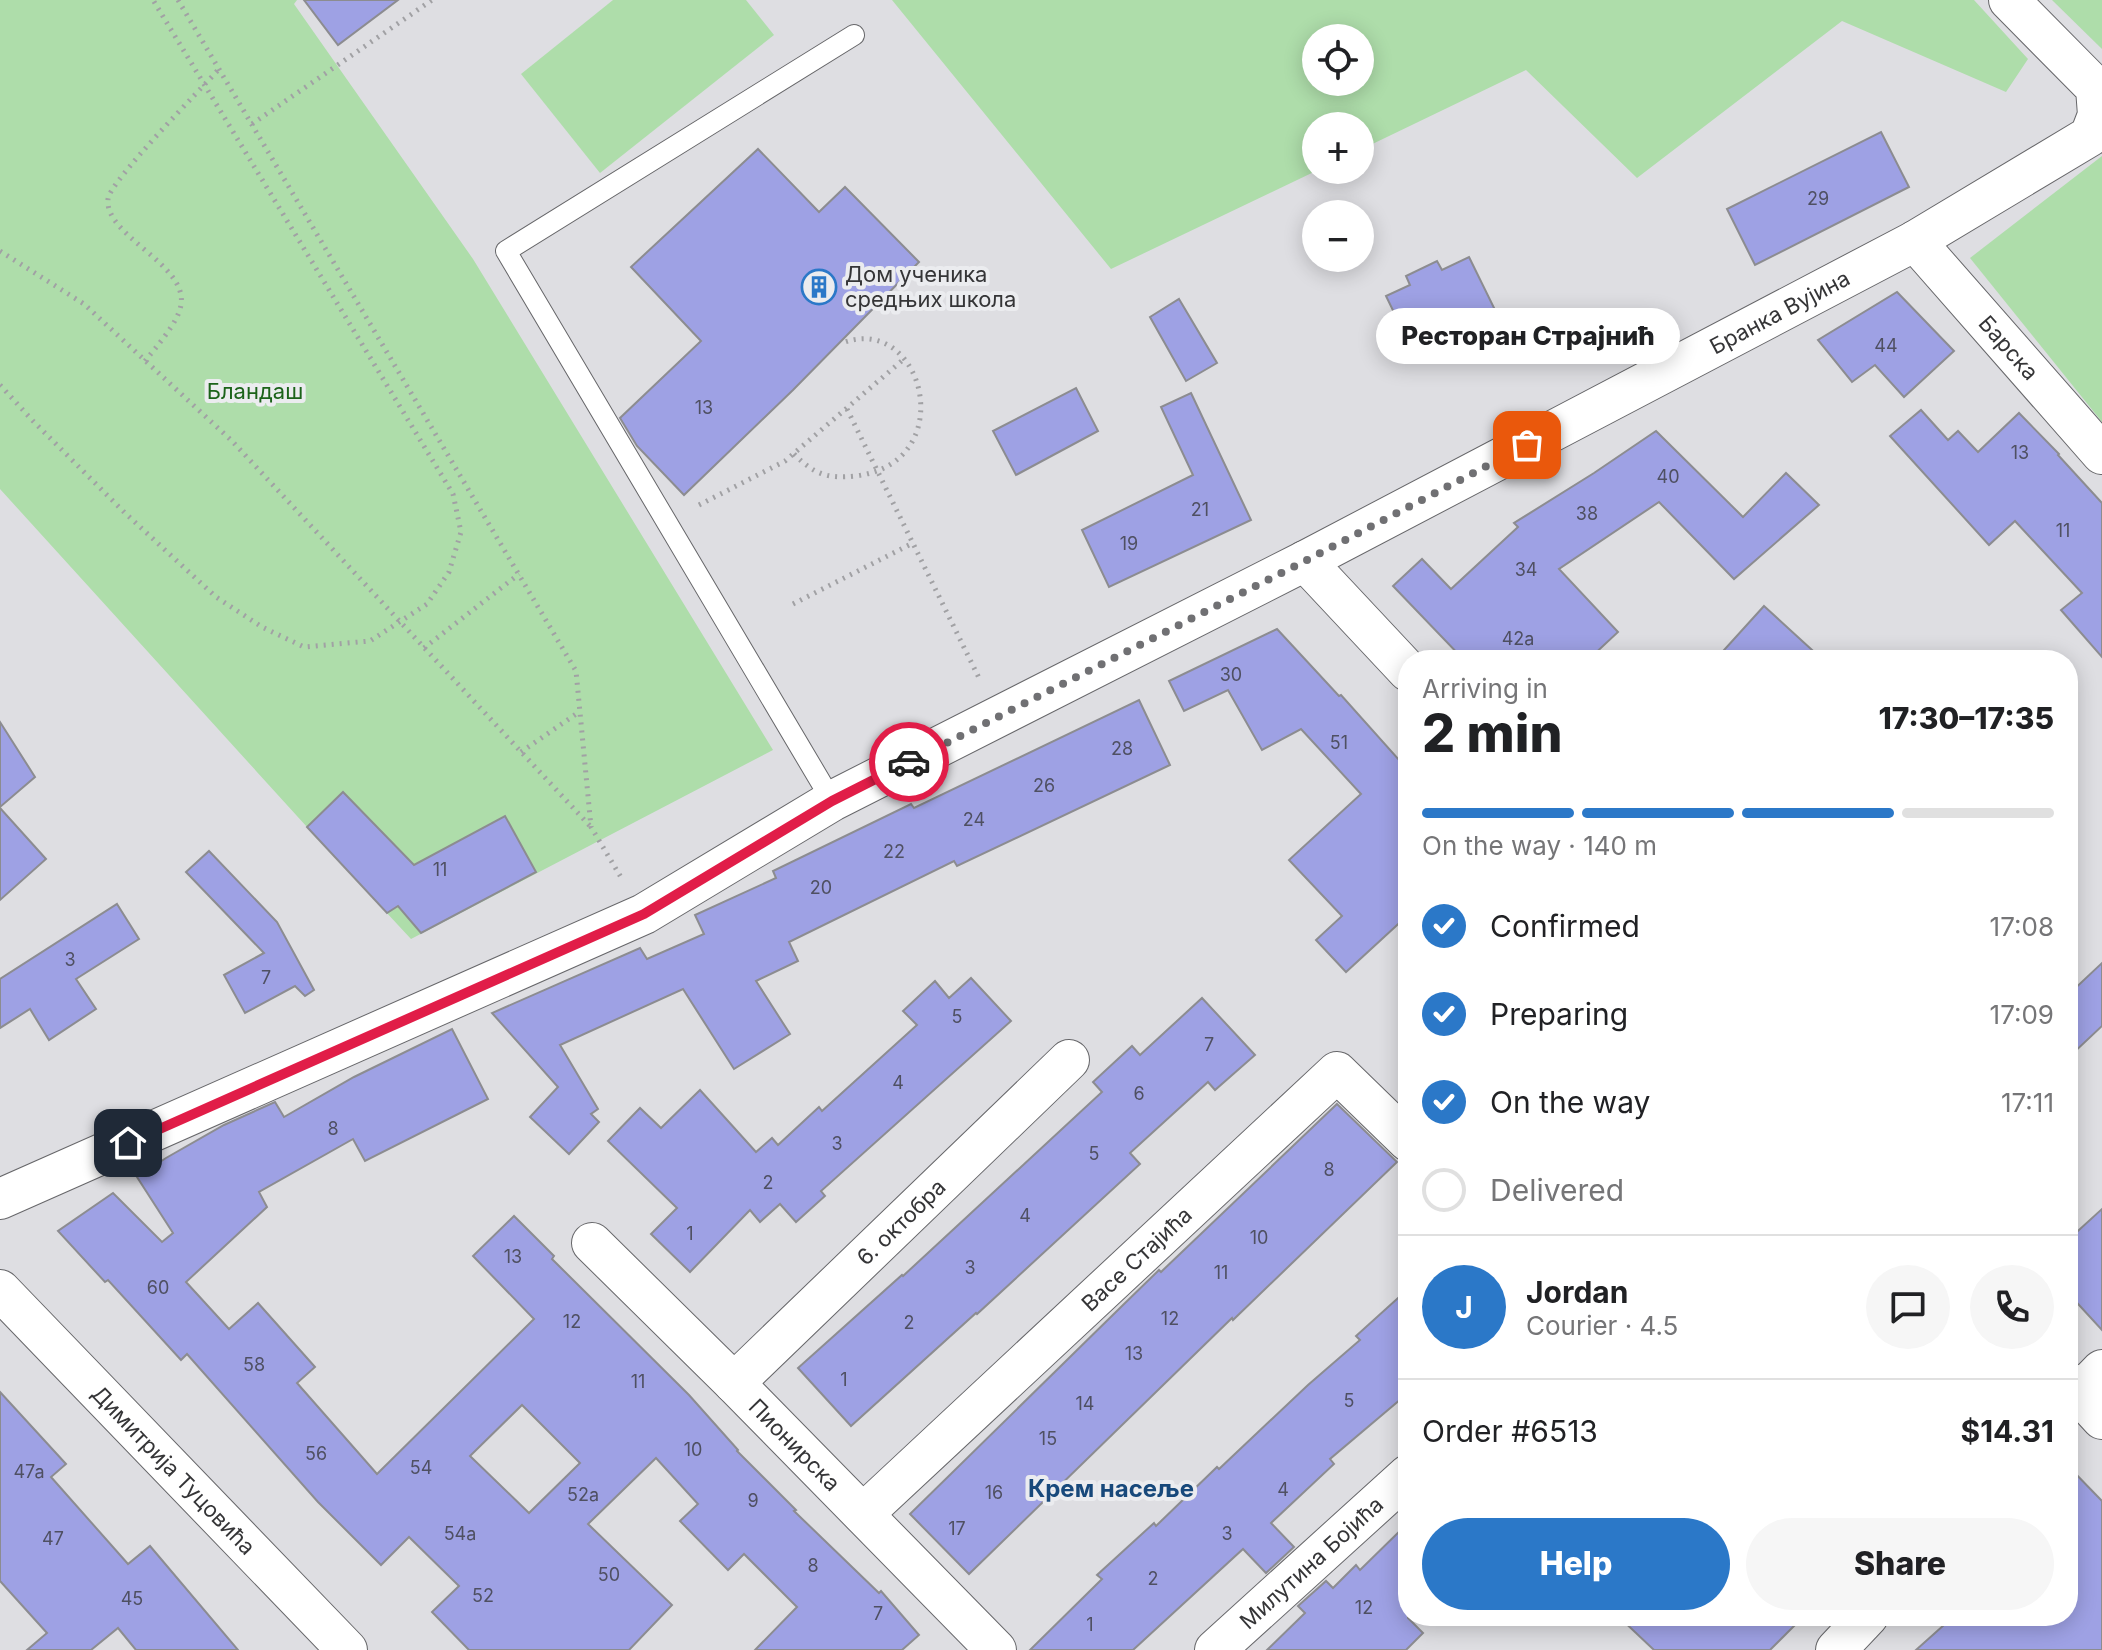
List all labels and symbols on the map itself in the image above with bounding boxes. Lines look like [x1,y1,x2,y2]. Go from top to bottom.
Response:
house number: 29 [1807,188,1829,209]
place label: Дом ученика средњих школа [845,261,1016,312]
street label: Бранка Вујина [1705,265,1854,359]
building icon: Дом ученика средњих школа [800,268,838,306]
callout: Ресторан Страјнић [1375,309,1679,365]
street label: Барска [1974,310,2044,385]
house number: 44 [1874,335,1898,356]
park label: Бландаш [207,378,303,404]
house number: 13 [695,397,713,418]
pin [1493,411,1561,479]
house number: 13 [2011,442,2029,463]
house number: 40 [1657,466,1679,487]
house number: 21 [1191,499,1209,520]
house number: 38 [1576,503,1598,524]
house number: 11 [2056,520,2070,541]
house number: 19 [1120,533,1138,554]
house number: 34 [1515,559,1537,580]
house number: 42a [1502,628,1534,649]
house number: 30 [1220,664,1242,685]
courier [869,722,949,802]
house number: 51 [1330,732,1348,753]
house number: 28 [1111,738,1133,759]
house number: 26 [1033,775,1055,796]
house number: 24 [963,809,985,830]
house number: 22 [883,841,905,862]
house number: 11 [433,859,447,880]
house number: 20 [810,877,832,898]
house number: 3 [64,949,76,970]
house number: 7 [261,967,271,988]
house number: 5 [952,1006,962,1027]
house number: 7 [1204,1034,1214,1055]
house number: 4 [892,1072,904,1093]
house number: 6 [1133,1083,1145,1104]
pin [94,1109,162,1177]
house number: 8 [327,1118,339,1139]
house number: 3 [831,1133,843,1154]
house number: 5 [1089,1143,1099,1164]
house number: 8 [1323,1159,1335,1180]
house number: 2 [763,1172,773,1193]
street label: 6. октобра [851,1173,951,1270]
street label: Васе Стајића [1076,1201,1197,1316]
house number: 4 [1019,1205,1031,1226]
house number: 1 [686,1223,694,1244]
house number: 10 [1250,1227,1268,1248]
house number: 13 [504,1246,522,1267]
house number: 3 [964,1257,976,1278]
house number: 11 [1214,1262,1228,1283]
house number: 60 [147,1277,169,1298]
house number: 12 [1161,1308,1179,1329]
house number: 12 [563,1311,581,1332]
house number: 2 [904,1312,914,1333]
house number: 13 [1125,1343,1143,1364]
house number: 58 [243,1354,265,1375]
house number: 1 [840,1369,848,1390]
house number: 11 [631,1371,645,1392]
street label: Димитрија Туцовића [86,1380,261,1560]
house number: 5 [1344,1390,1354,1411]
street label: Пионирска [744,1393,846,1496]
house number: 14 [1076,1393,1094,1414]
house number: 15 [1039,1428,1057,1449]
house number: 10 [684,1439,702,1460]
house number: 56 [305,1443,327,1464]
house number: 54 [410,1457,432,1478]
house number: 47a [13,1461,45,1482]
district label: Крем насеље [1028,1474,1194,1503]
house number: 4 [1277,1479,1289,1500]
house number: 16 [985,1482,1003,1503]
house number: 52a [567,1484,599,1505]
house number: 9 [747,1490,759,1511]
street label: Милутина Бојића [1234,1491,1388,1634]
house number: 17 [948,1518,966,1539]
house number: 54a [444,1523,476,1544]
house number: 3 [1221,1523,1233,1544]
house number: 47 [42,1528,64,1549]
house number: 8 [807,1555,819,1576]
house number: 50 [598,1564,620,1585]
house number: 2 [1148,1568,1158,1589]
house number: 52 [472,1585,494,1606]
house number: 45 [121,1588,143,1609]
house number: 12 [1355,1597,1373,1618]
house number: 7 [873,1603,883,1624]
house number: 1 [1086,1614,1094,1635]

